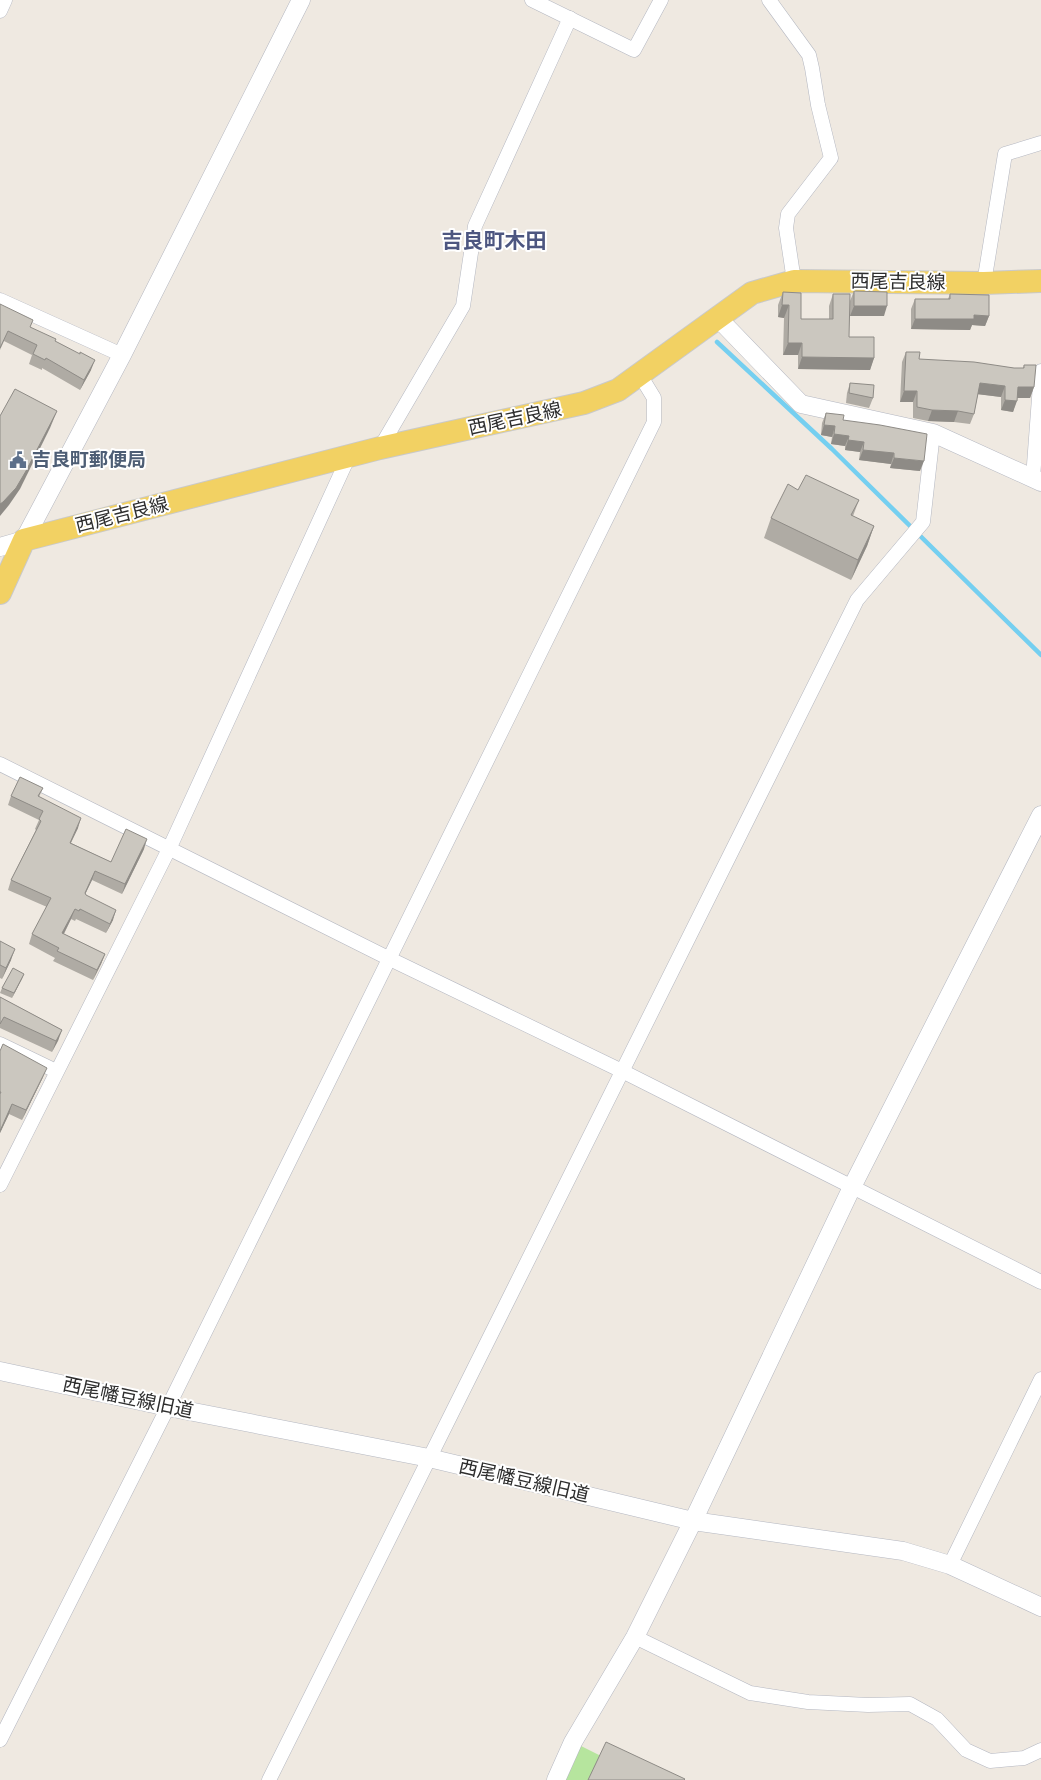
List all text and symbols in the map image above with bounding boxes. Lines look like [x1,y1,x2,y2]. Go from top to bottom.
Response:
district label: 吉良町木田 [442,229,547,253]
street label: 西尾吉良線 [850,270,946,294]
street label: 西尾吉良線 [466,398,564,440]
place label: 吉良町郵便局 [32,449,146,471]
public building icon: 吉良町郵便局 [8,450,28,470]
street label: 西尾吉良線 [73,493,171,537]
street label: 西尾幡豆線旧道 [61,1373,195,1423]
street label: 西尾幡豆線旧道 [457,1455,591,1507]

